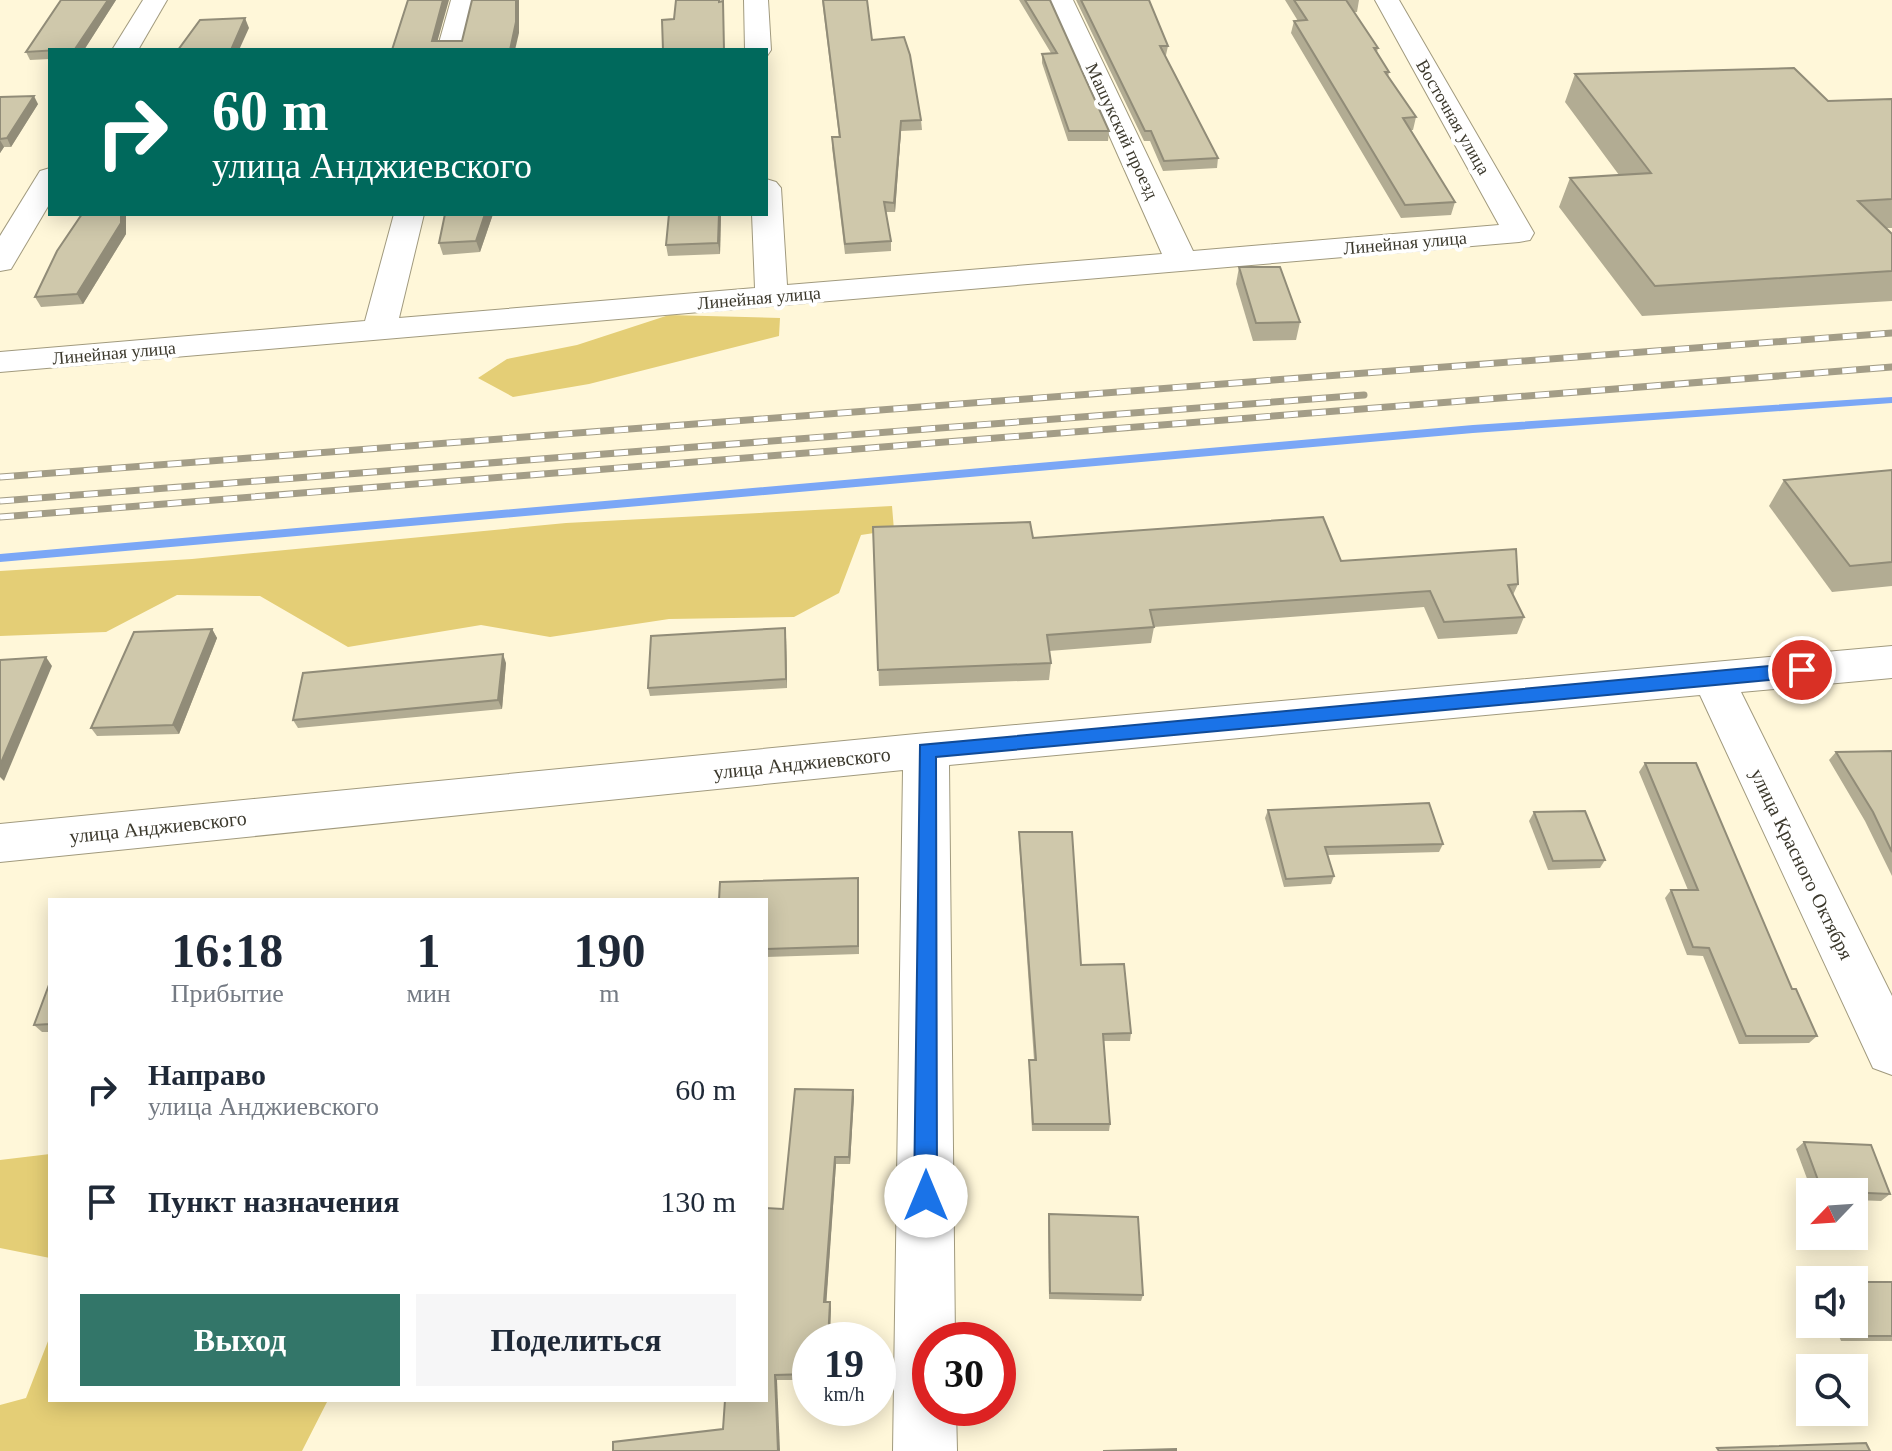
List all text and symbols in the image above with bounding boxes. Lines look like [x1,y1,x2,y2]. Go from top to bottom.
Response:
street label: Восточная улица [1412,56,1494,178]
street label: Машукский проезд [1082,60,1162,202]
icon: right [80,80,184,184]
text: 60 m [212,80,329,142]
text: улица Анджиевского [212,146,532,186]
street label: Линейная улица [1342,228,1468,258]
street label: Линейная улица [696,283,822,313]
street label: Линейная улица [51,338,177,368]
pin [1768,636,1836,704]
icon: arrive [1780,648,1824,692]
street label: улица Анджиевского [712,743,892,784]
street label: улица Красного Октября [1745,765,1858,964]
street label: улица Анджиевского [68,807,248,848]
text: 16:18 [171,924,283,977]
text: 1 [417,924,441,977]
text: 190 [573,924,645,977]
text: Прибытие [171,979,284,1008]
text: мин [406,979,451,1008]
text: m [599,979,619,1008]
text: Направо [148,1058,266,1091]
icon: right [80,1068,124,1112]
text: 60 m [675,1073,736,1106]
text: улица Анджиевского [148,1092,379,1121]
position arrow [884,1154,968,1238]
north arrow [1796,1178,1868,1250]
map controls [1796,1178,1868,1426]
icon: arrive [80,1180,124,1224]
text: Пункт назначения [148,1185,400,1218]
text: 130 m [660,1185,736,1218]
button: sound [1796,1266,1868,1338]
button: Выход [80,1294,400,1386]
button: Поделиться [416,1294,736,1386]
speed limit sign: 30 [912,1322,1016,1426]
text: 19 [824,1341,864,1386]
button: search [1796,1354,1868,1426]
text: km/h [823,1383,865,1405]

